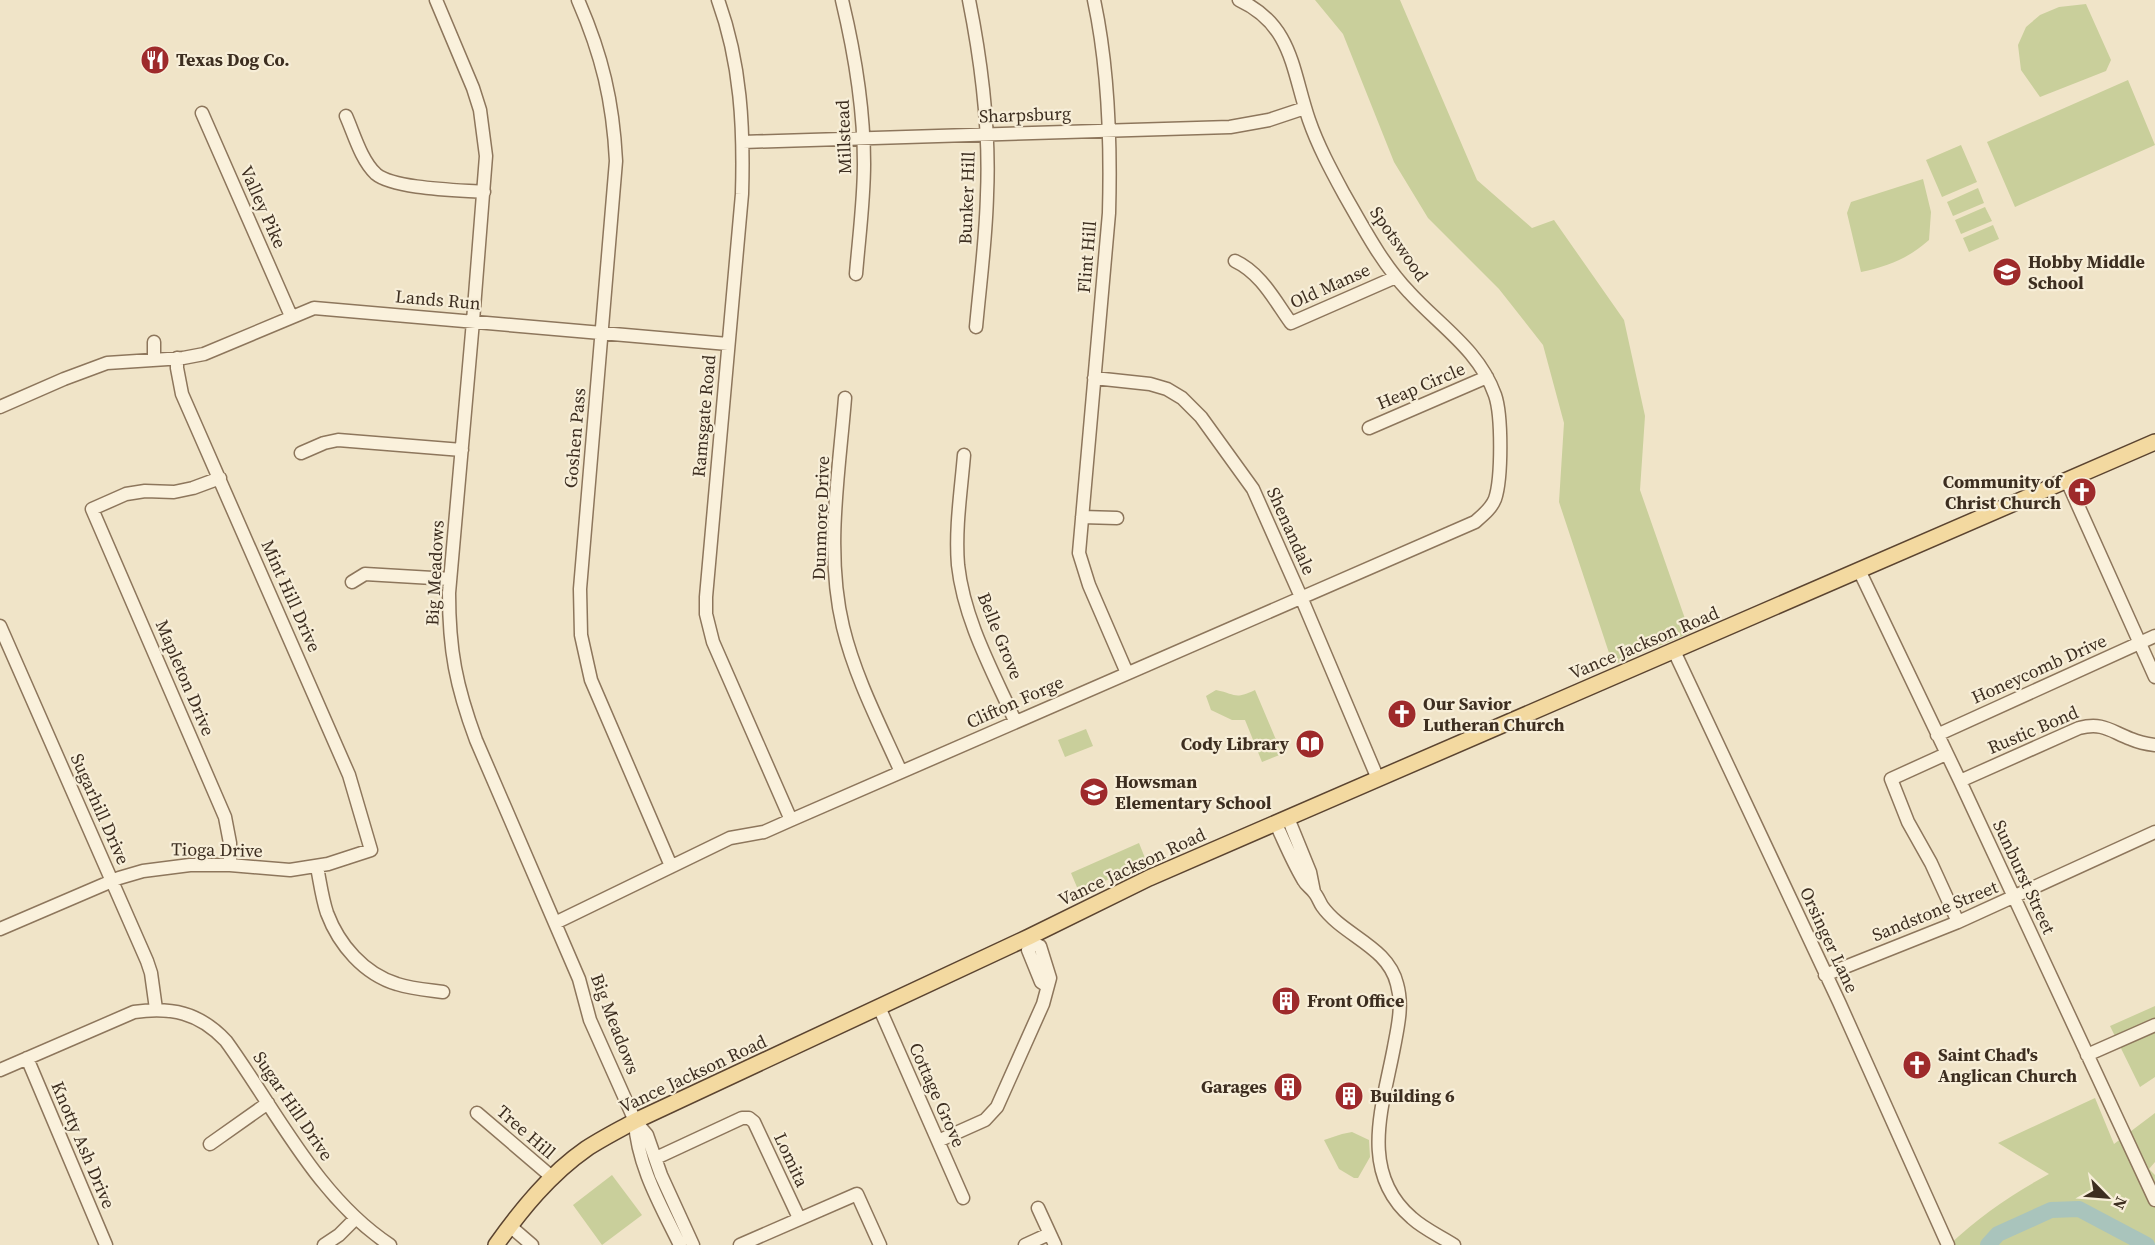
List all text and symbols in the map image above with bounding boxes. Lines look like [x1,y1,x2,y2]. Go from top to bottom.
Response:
restaurant icon: Texas Dog Co. [139,44,171,76]
place label: Texas Dog Co. [176,47,290,72]
street label: Millstead [830,99,857,175]
street label: Sharpsburg [979,100,1071,129]
street label: Bunker Hill [952,151,981,245]
street label: Valley Pike [234,162,293,252]
street label: Spotswood [1364,201,1434,286]
street label: Flint Hill [1071,220,1102,294]
place label: Hobby Middle School [2028,249,2145,295]
school or university icon: Hobby Middle School [1991,256,2023,288]
street label: Old Manse [1286,257,1374,314]
street label: Lands Run [394,283,482,316]
street label: Ramsgate Road [686,354,721,478]
street label: Heap Circle [1373,356,1469,415]
street label: Goshen Pass [558,387,591,489]
street label: Dunmore Drive [806,455,835,581]
place label: Community of Christ Church [1943,469,2063,515]
church icon: Community of Christ Church [2066,476,2098,508]
street label: Shenandale [1261,483,1322,579]
street label: Big Meadows [419,519,450,626]
street label: Mint Hill Drive [256,536,327,656]
street label: Belle Grove [972,589,1029,683]
street label: Vance Jackson Road [1565,600,1722,685]
street label: Mapleton Drive [150,616,221,740]
street label: Honeycomb Drive [1967,628,2110,710]
street label: Clifton Forge [962,669,1067,734]
place label: Our Savior Lutheran Church [1423,691,1565,737]
church icon: Our Savior Lutheran Church [1386,698,1418,730]
street label: Rustic Bond [1984,699,2082,760]
library icon: Cody Library [1294,728,1326,760]
place label: Cody Library [1181,731,1289,756]
street label: Sugarhill Drive [65,749,136,868]
place label: Howsman Elementary School [1115,769,1272,815]
school or university icon: Howsman Elementary School [1078,776,1110,808]
street label: Sunburst Street [1987,816,2062,938]
street label: Vance Jackson Road [1054,821,1210,912]
street label: Tioga Drive [171,836,263,863]
street label: Sandstone Street [1868,874,2002,947]
street label: Orsinger Lane [1794,883,1865,997]
street label: Big Meadows [585,970,646,1078]
building icon: Front Office [1270,985,1302,1017]
place label: Front Office [1307,988,1404,1013]
street label: Vance Jackson Road [615,1028,771,1119]
street label: Cottage Grove [903,1039,972,1151]
place label: Saint Chad's Anglican Church [1938,1042,2077,1088]
street label: Sugar Hill Drive [248,1046,339,1165]
church icon: Saint Chad's Anglican Church [1901,1049,1933,1081]
building icon: Garages [1272,1071,1304,1103]
place label: Garages [1201,1074,1267,1099]
street label: Knotty Ash Drive [45,1077,122,1212]
building icon: Building 6 [1333,1080,1365,1112]
place label: Building 6 [1370,1083,1455,1108]
street label: Tree Hill [491,1099,561,1164]
street label: Lomita [768,1129,815,1192]
north arrow [2077,1167,2137,1227]
text: N [2108,1193,2133,1214]

